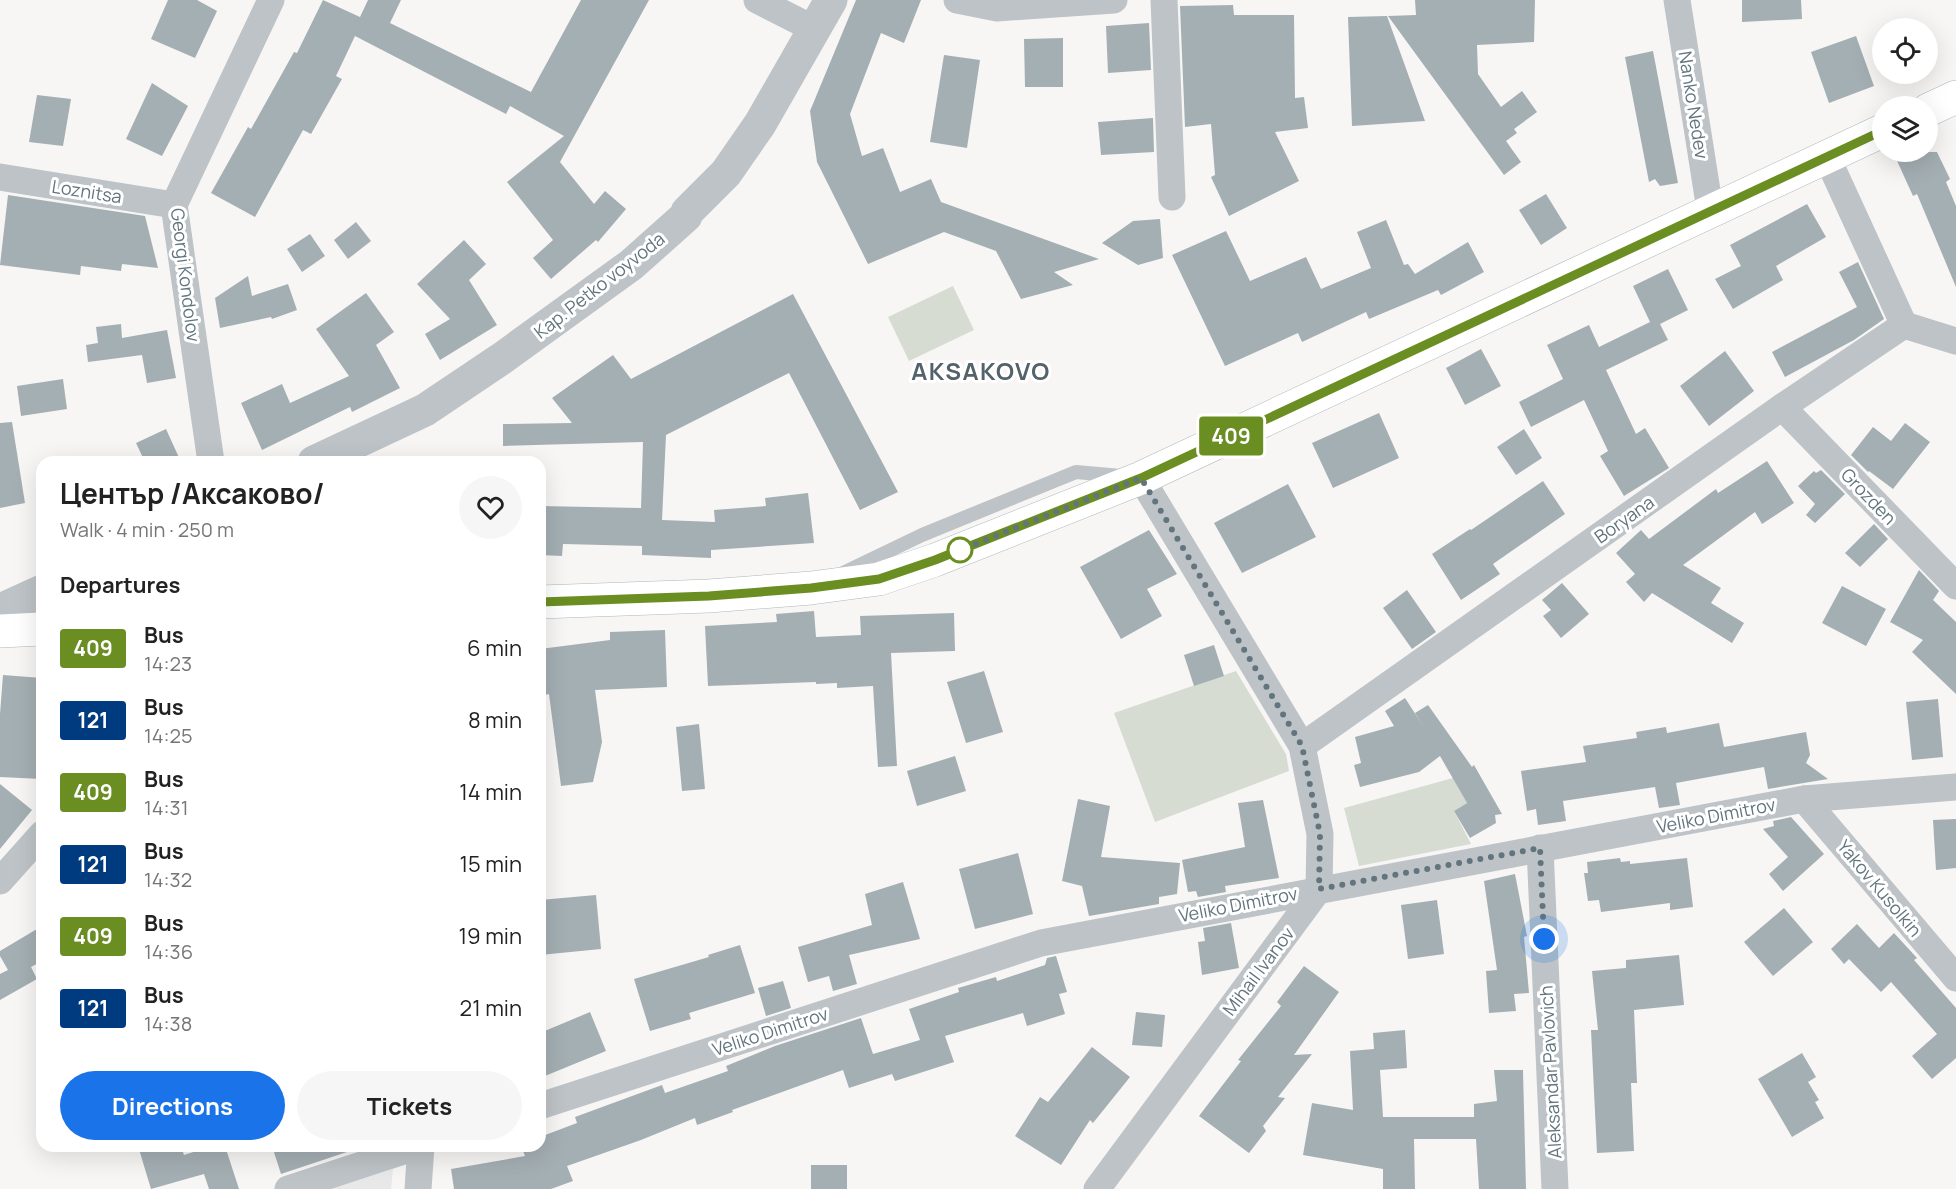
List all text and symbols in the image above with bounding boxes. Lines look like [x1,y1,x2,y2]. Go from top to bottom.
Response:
map controls [1872,18,1938,162]
button: locate [1872,18,1938,84]
street label: Nanko Nedev [1674,49,1714,161]
button: layers [1872,96,1938,162]
street label: Loznitsa [50,174,124,208]
street label: Georgi Kondolov [166,207,206,343]
street label: Kap. Petko voyvoda [529,226,669,344]
district label: AKSAKOVO [911,354,1051,387]
line badge: 409 [1196,416,1266,456]
text: 409 [1211,422,1251,450]
street label: Grozden [1836,463,1902,529]
text: Център /Аксаково/ [60,474,325,512]
button: heart [459,476,522,539]
street label: Boryana [1589,490,1659,548]
text: Walk · 4 min · 250 m [60,516,234,543]
unlabelled marker [947,537,973,563]
text: Departures [60,570,180,600]
text: Bus [144,620,184,650]
text: 6 min [467,633,522,663]
text: 409 [73,634,113,662]
text: 14:23 [144,650,192,677]
text: Bus [144,692,184,722]
text: 8 min [468,705,522,735]
text: 121 [78,706,108,734]
text: 14:25 [144,722,193,749]
text: Bus [144,764,184,794]
text: 14 min [459,777,522,807]
text: 409 [73,778,113,806]
street label: Veliko Dimitrov [1655,792,1777,838]
text: 14:31 [144,794,188,821]
street label: Yakov Kusolkin [1832,835,1928,941]
text: Bus [144,836,184,866]
text: 15 min [459,849,522,879]
text: 121 [78,850,108,878]
text: 14:32 [144,866,192,893]
street label: Veliko Dimitrov [1177,881,1299,927]
text: Bus [144,908,184,938]
text: 19 min [459,921,522,951]
text: 409 [73,922,113,950]
street label: Mihail Ivanov [1217,922,1299,1020]
your location [1529,924,1559,954]
text: 14:36 [144,938,193,965]
text: Bus [144,980,184,1010]
street label: Aleksandar Pavlovich [1533,985,1567,1159]
text: 21 min [460,993,522,1023]
text: 121 [78,994,108,1022]
street label: Veliko Dimitrov [709,1001,831,1061]
text: 14:38 [144,1010,192,1037]
button: Directions [60,1071,285,1140]
button: Tickets [297,1071,522,1140]

